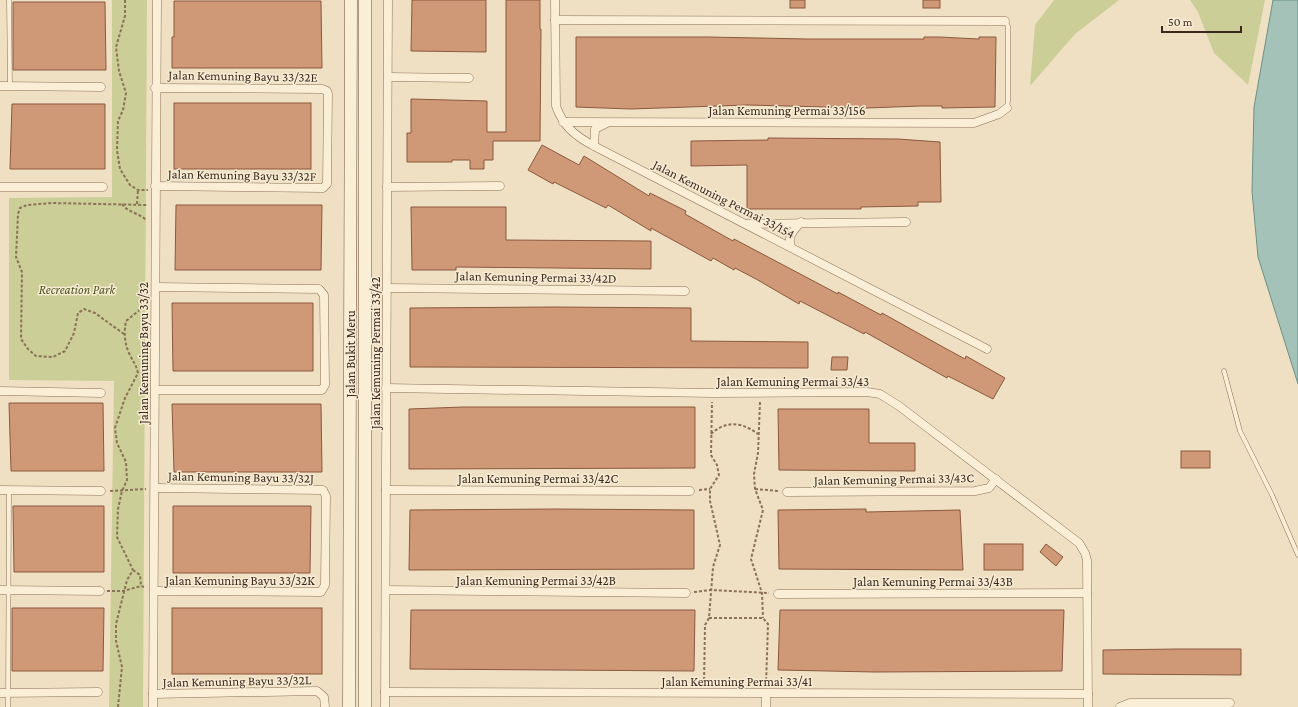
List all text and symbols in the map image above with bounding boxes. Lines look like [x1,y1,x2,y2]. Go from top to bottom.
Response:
scale bar [1162,8,1241,34]
text: 50 m [1168,15,1193,29]
street label: Jalan Kemuning Bayu 33/32E [167,67,318,85]
street label: Jalan Kemuning Permai 33/156 [707,103,866,118]
street label: Jalan Kemuning Permai 33/154 [650,156,798,242]
street label: Jalan Kemuning Bayu 33/32F [167,166,317,184]
street label: Jalan Kemuning Permai 33/42D [454,268,617,286]
street label: Jalan Kemuning Permai 33/42 [368,277,383,430]
park label: Recreation Park [39,282,116,297]
street label: Jalan Kemuning Bayu 33/32 [136,282,151,425]
street label: Jalan Bukit Meru [343,310,358,399]
street label: Jalan Kemuning Permai 33/43 [716,374,869,389]
street label: Jalan Kemuning Bayu 33/32J [167,468,314,486]
street label: Jalan Kemuning Permai 33/43C [813,470,975,488]
street label: Jalan Kemuning Permai 33/42C [457,471,618,486]
street label: Jalan Kemuning Bayu 33/32K [164,573,315,588]
street label: Jalan Kemuning Permai 33/42B [455,573,616,588]
street label: Jalan Kemuning Permai 33/43B [852,574,1013,589]
street label: Jalan Kemuning Bayu 33/32L [162,672,312,690]
street label: Jalan Kemuning Permai 33/41 [661,674,812,689]

